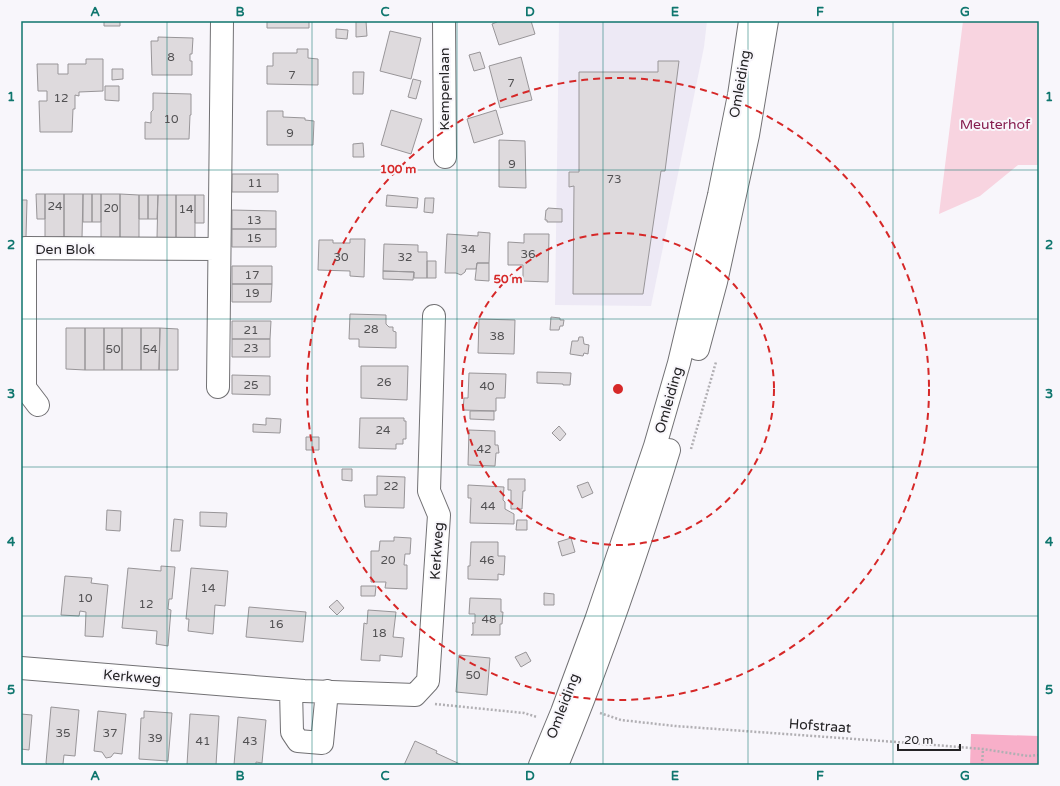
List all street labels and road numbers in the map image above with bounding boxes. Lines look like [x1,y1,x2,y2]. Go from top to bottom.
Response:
street label: Kempenlaan [436,47,453,131]
street label: Omleiding [726,49,754,119]
street label: Den Blok [35,241,95,258]
street label: Omleiding [651,365,687,435]
street label: Kerkweg [426,521,448,581]
street label: Kerkweg [102,666,162,688]
street label: Omleiding [543,671,583,741]
street label: Hofstraat [788,715,852,737]

